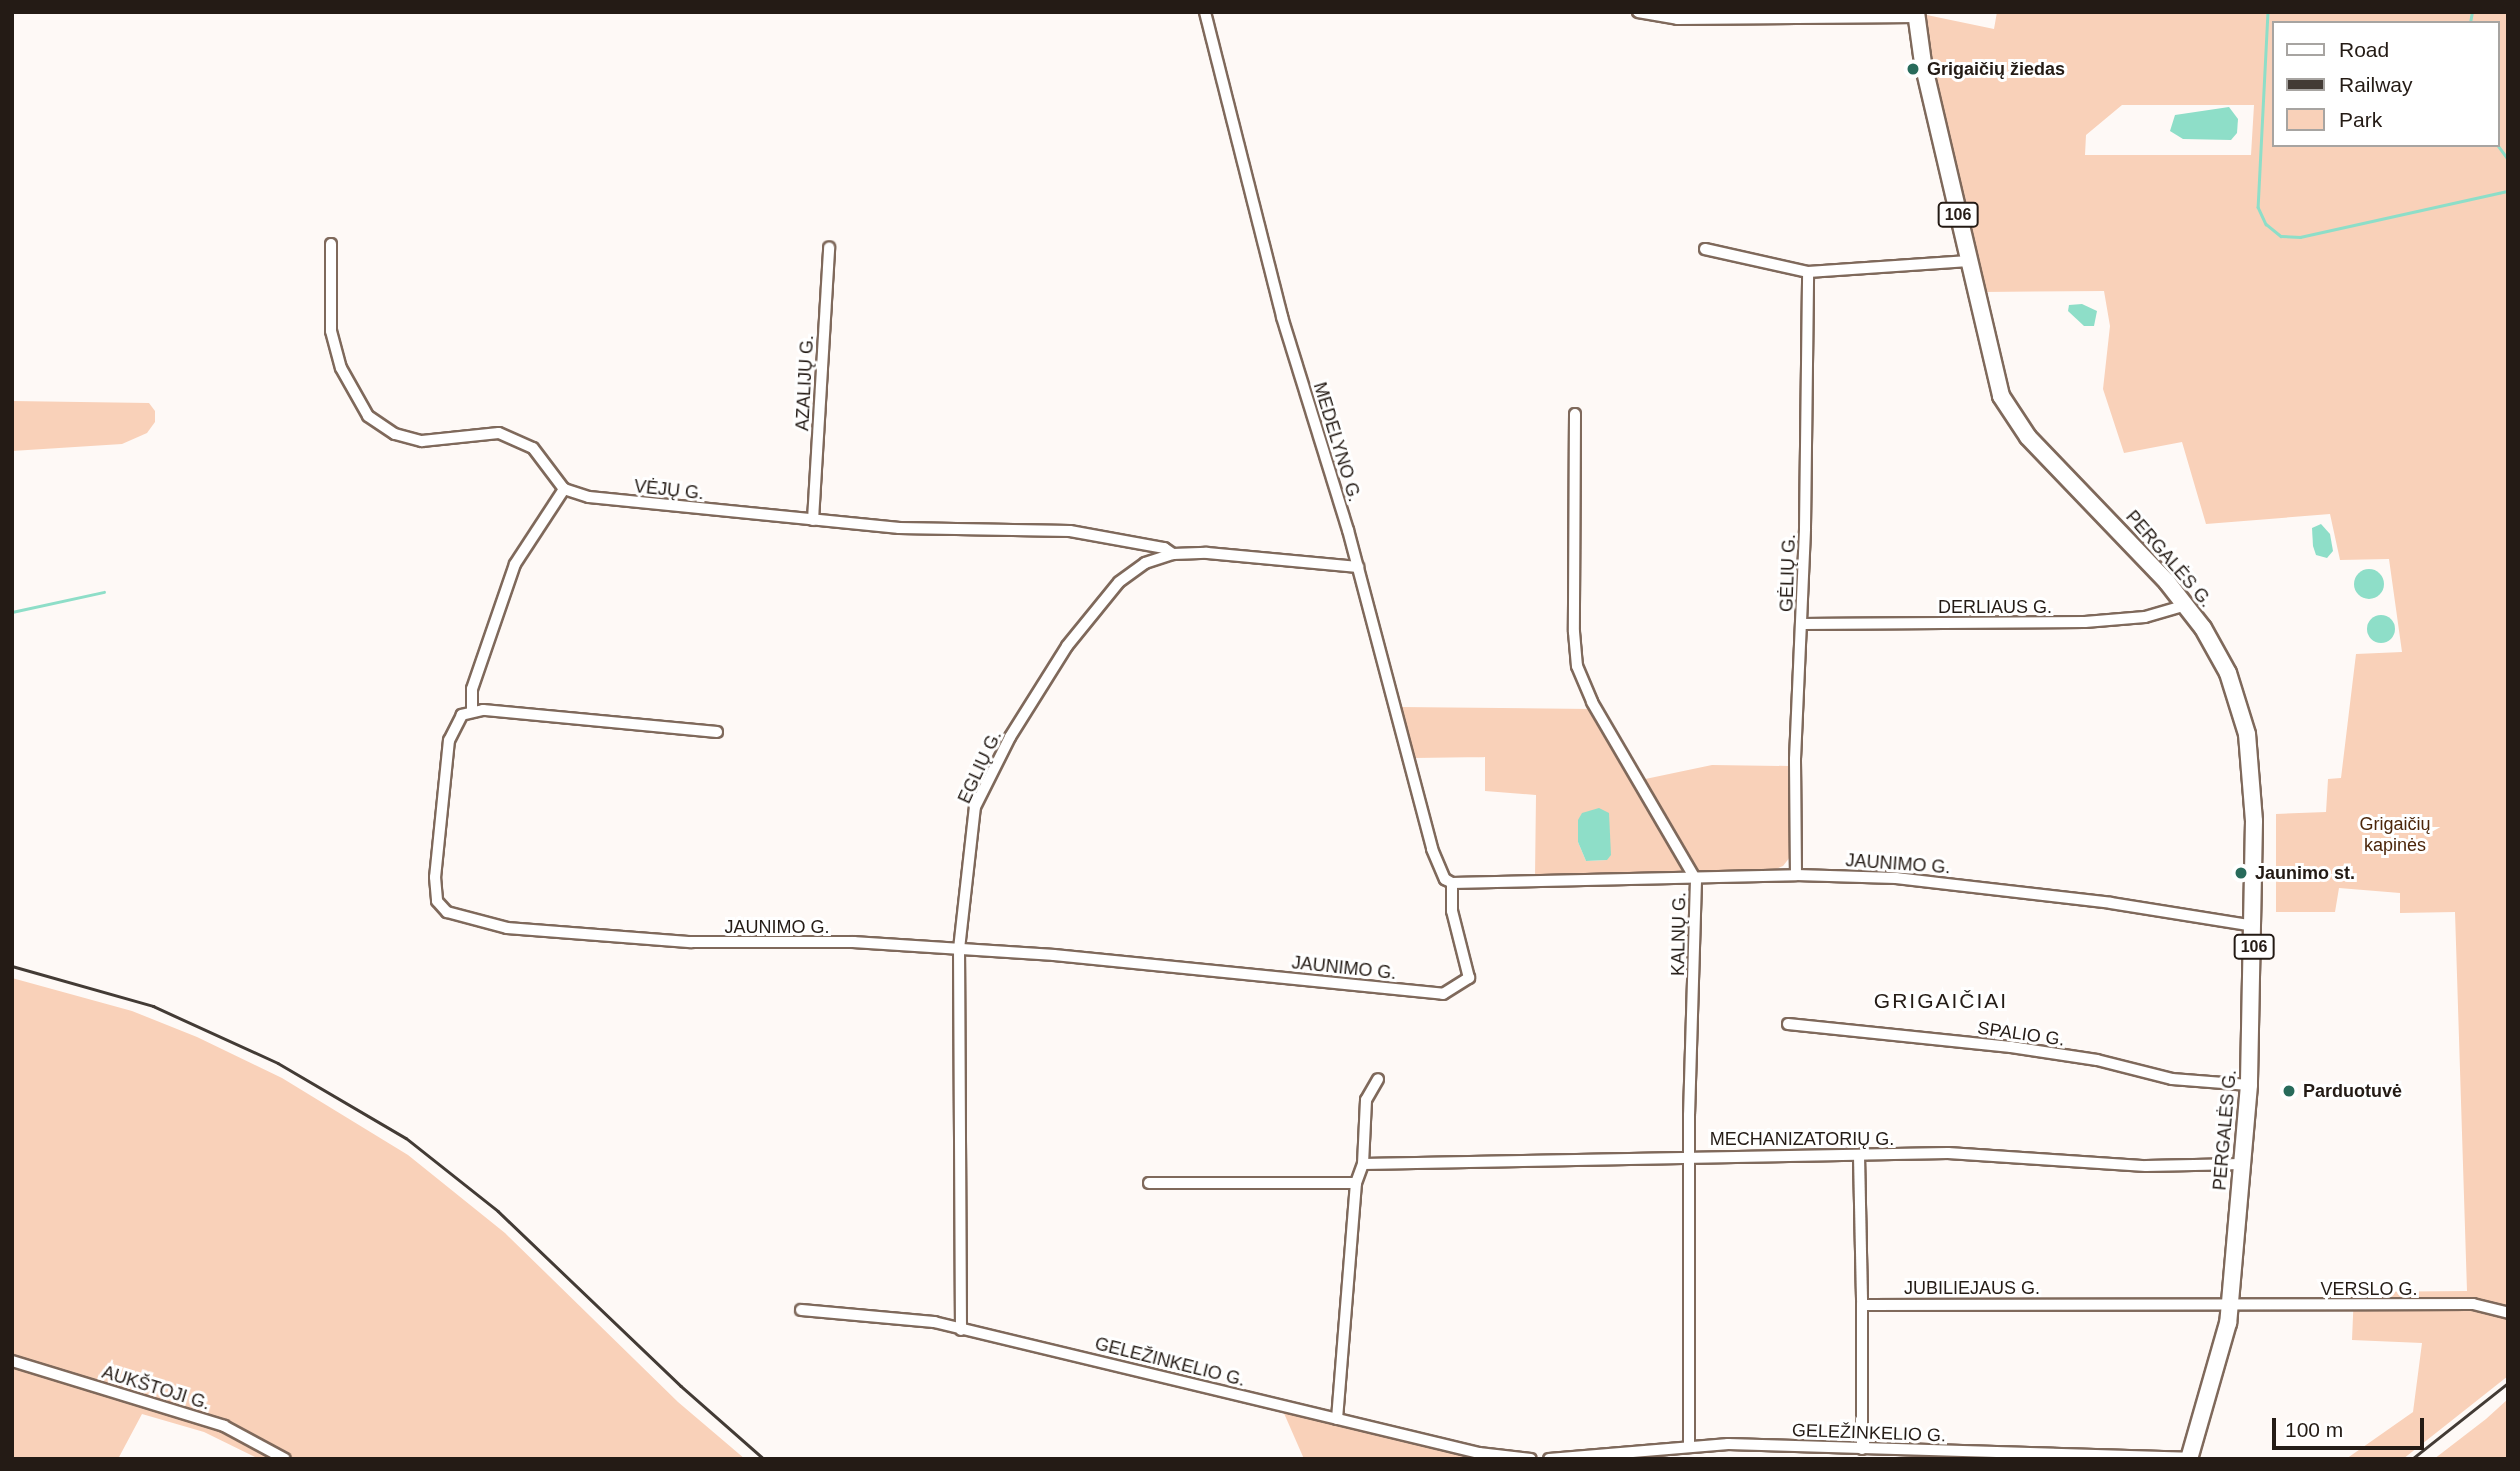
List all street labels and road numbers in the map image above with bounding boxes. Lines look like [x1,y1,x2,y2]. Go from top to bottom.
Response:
road number: 106 [1937,202,1979,228]
street label: AZALIJŲ G. [792,334,818,432]
street label: MEDELYNO G. [1309,380,1365,504]
street label: VĖJŲ G. [633,476,705,504]
street label: PERGALĖS G. [2121,506,2217,612]
street label: GĖLIŲ G. [1776,534,1800,612]
street label: DERLIAUS G. [1938,596,2052,618]
street label: EGLIŲ G. [954,727,1006,807]
street label: JAUNIMO G. [1845,850,1951,878]
street label: KALNŲ G. [1667,892,1691,976]
street label: JAUNIMO G. [724,916,830,938]
road number: 106 [2233,934,2275,959]
street label: JAUNIMO G. [1291,952,1397,984]
street label: SPALIO G. [1976,1017,2066,1051]
street label: PERGALĖS G. [2209,1069,2241,1191]
street label: MECHANIZATORIŲ G. [1710,1128,1894,1150]
street label: JUBILIEJAUS G. [1904,1277,2040,1299]
street label: VERSLO G. [2320,1278,2418,1300]
street label: GELEŽINKELIO G. [1093,1333,1247,1391]
street label: AUKŠTOJI G. [99,1361,213,1415]
street label: GELEŽINKELIO G. [1792,1420,1946,1446]

